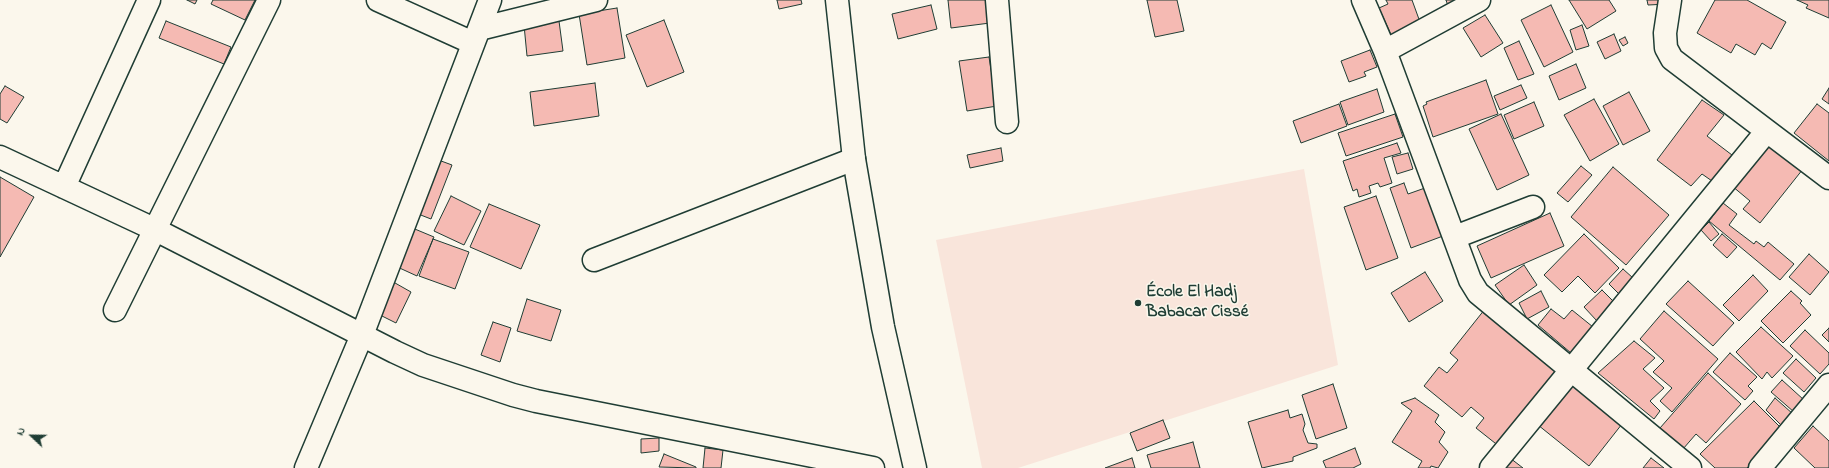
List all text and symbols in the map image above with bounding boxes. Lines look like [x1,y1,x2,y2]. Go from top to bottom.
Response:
place label: École El Hadj Babacar Cissé [1146,283,1248,323]
marker: École El Hadj Babacar Cissé [1133,298,1143,308]
north arrow [12,416,52,456]
text: N [12,425,30,438]

